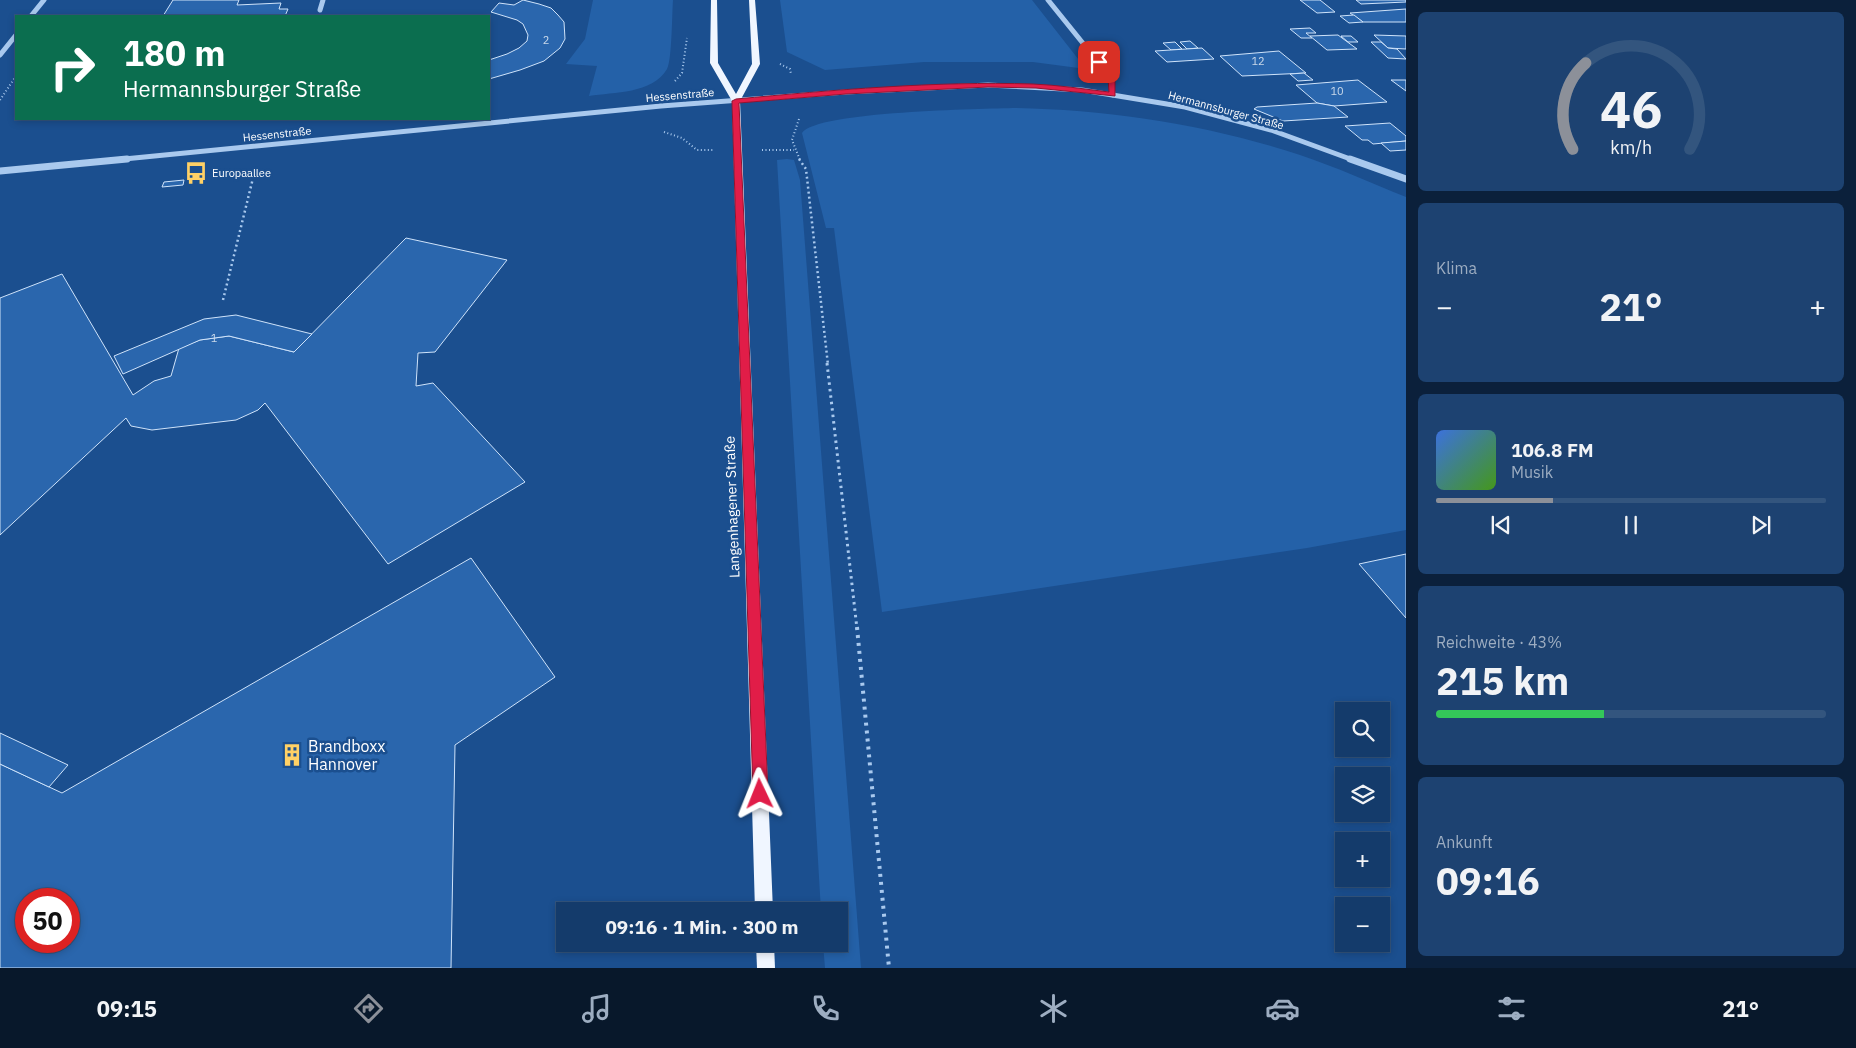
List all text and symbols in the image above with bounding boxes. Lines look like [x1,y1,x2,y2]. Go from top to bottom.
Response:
text: 180 m [123,30,226,76]
house number: 2 [543,33,549,47]
icon: right [40,35,105,100]
pin [1078,41,1120,83]
icon: arrive [1085,48,1113,76]
house number: 12 [1251,54,1265,68]
text: Hermannsburger Straße [123,74,361,103]
text: 46 [1600,75,1662,142]
house number: 10 [1330,84,1344,98]
street label: Hessenstraße [645,85,715,105]
street label: Hermannsburger Straße [1167,88,1285,132]
street label: Hessenstraße [242,123,312,145]
text: km/h [1610,136,1652,159]
bus stop icon: Europaallee [183,160,209,186]
place label: Europaallee [212,166,271,180]
text: Klima [1436,258,1477,278]
text: 21° [1599,282,1663,331]
text: − [1436,288,1453,325]
text: + [1809,288,1826,325]
house number: 1 [211,331,218,345]
street label: Langenhagener Straße [721,435,743,578]
text: 106.8 FM [1511,438,1594,462]
text: Musik [1511,462,1553,482]
icon: previous [1487,511,1515,539]
icon: pause [1617,511,1645,539]
icon: next [1747,511,1775,539]
text: Reichweite · 43% [1436,632,1562,652]
text: 215 km [1436,656,1569,705]
map controls [1335,702,1390,952]
button: search [1335,702,1390,757]
place label: Brandboxx Hannover [308,736,385,774]
building icon: Brandboxx Hannover [279,742,305,768]
position arrow [733,767,785,819]
button: layers [1335,767,1390,822]
button: + [1335,832,1390,887]
text: Ankunft [1436,832,1493,852]
text: 09:16 [1436,856,1540,905]
speed limit sign: 50 [15,888,80,953]
button: − [1335,897,1390,952]
text: 09:16 · 1 Min. · 300 m [605,915,799,939]
icon: directions [351,991,386,1026]
icon: music [579,991,614,1026]
icon: phone [808,991,843,1026]
icon: climate [1036,991,1071,1026]
icon: car [1265,991,1300,1026]
icon: filters [1494,991,1529,1026]
text: 09:15 [97,994,157,1023]
text: 21° [1722,994,1759,1023]

